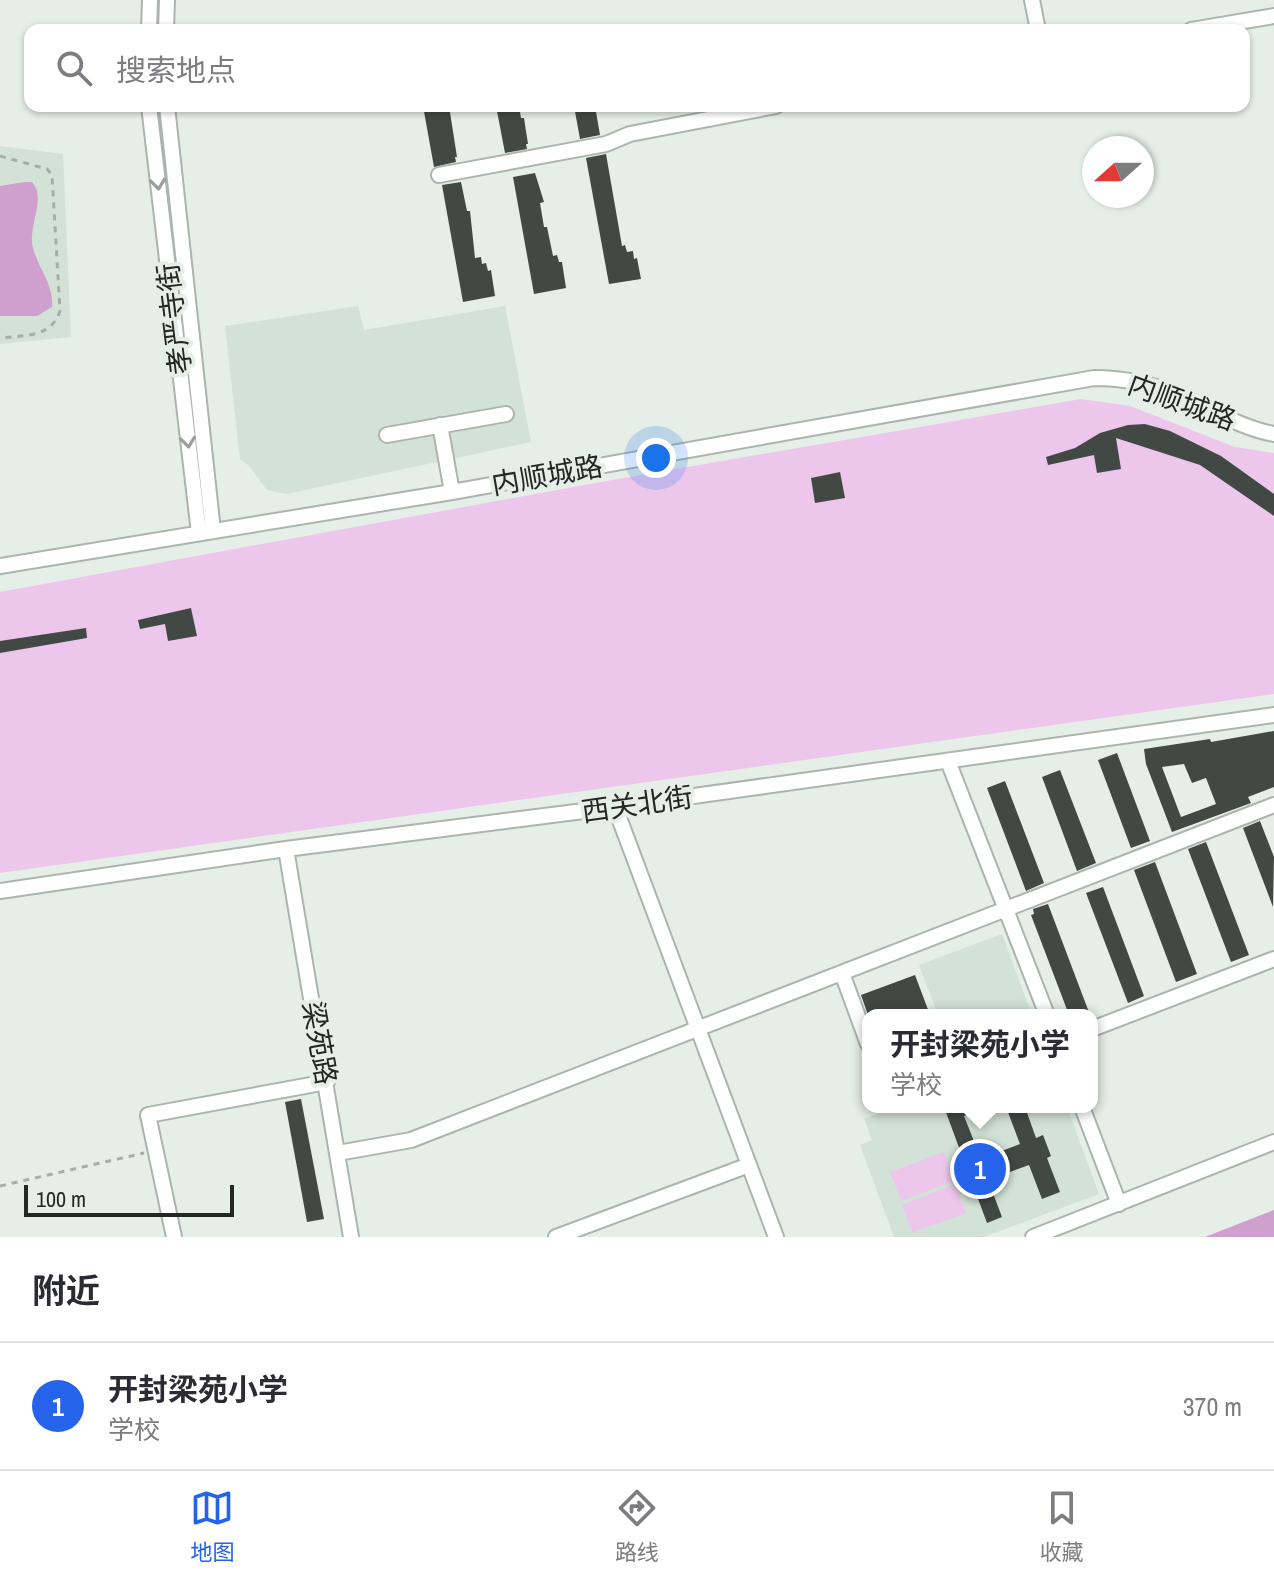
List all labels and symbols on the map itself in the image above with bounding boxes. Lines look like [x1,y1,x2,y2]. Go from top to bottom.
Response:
north arrow [1082,136,1154,208]
one-way arrow [149,177,166,190]
street label: 孝严寺街 [148,261,200,377]
street label: 内顺城路 [1123,365,1241,439]
one-way arrow [180,436,197,449]
your location [636,438,676,478]
street label: 内顺城路 [489,447,605,503]
street label: 西关北街 [579,777,695,831]
street label: 梁苑路 [294,998,346,1088]
pin: 1 [954,1139,1006,1199]
scale bar [24,1181,234,1217]

